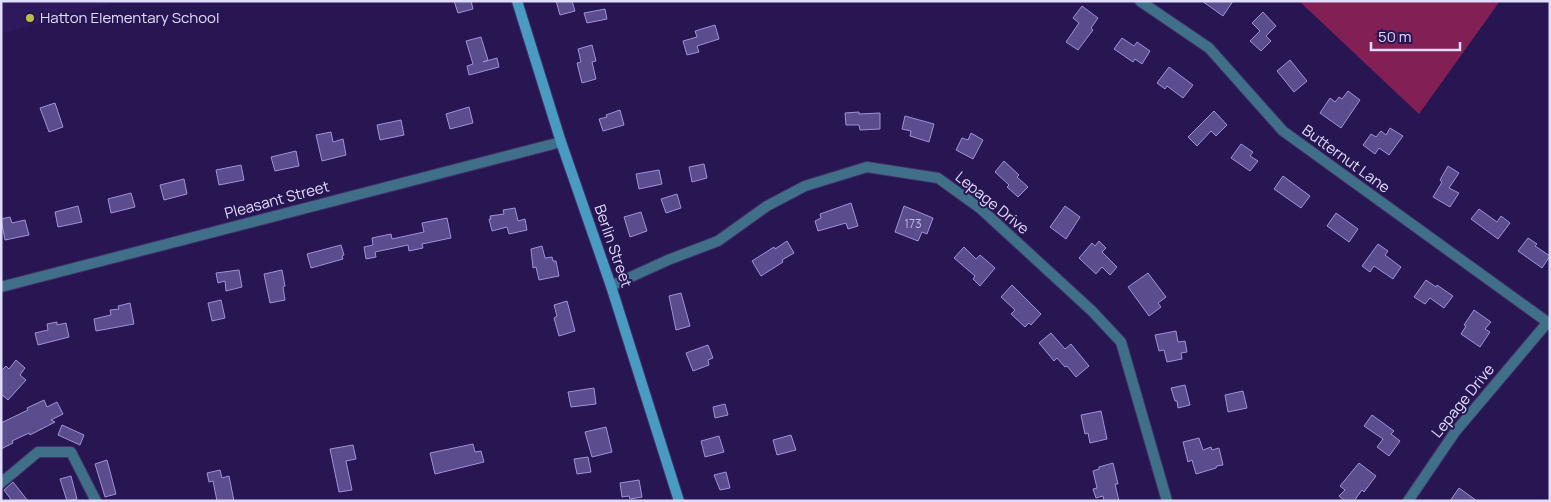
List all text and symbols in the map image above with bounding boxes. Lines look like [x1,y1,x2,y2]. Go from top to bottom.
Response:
place label: Hatton Elementary School [40,7,220,28]
marker: Hatton Elementary School [24,12,36,24]
scale bar [1371,20,1460,52]
text: 50 m [1378,26,1412,47]
street label: Butternut Lane [1298,120,1395,198]
street label: Lepage Drive [951,166,1034,239]
street label: Pleasant Street [222,175,332,224]
street label: Berlin Street [589,202,637,290]
house number: 173 [904,215,922,232]
street label: Lepage Drive [1426,359,1499,442]

